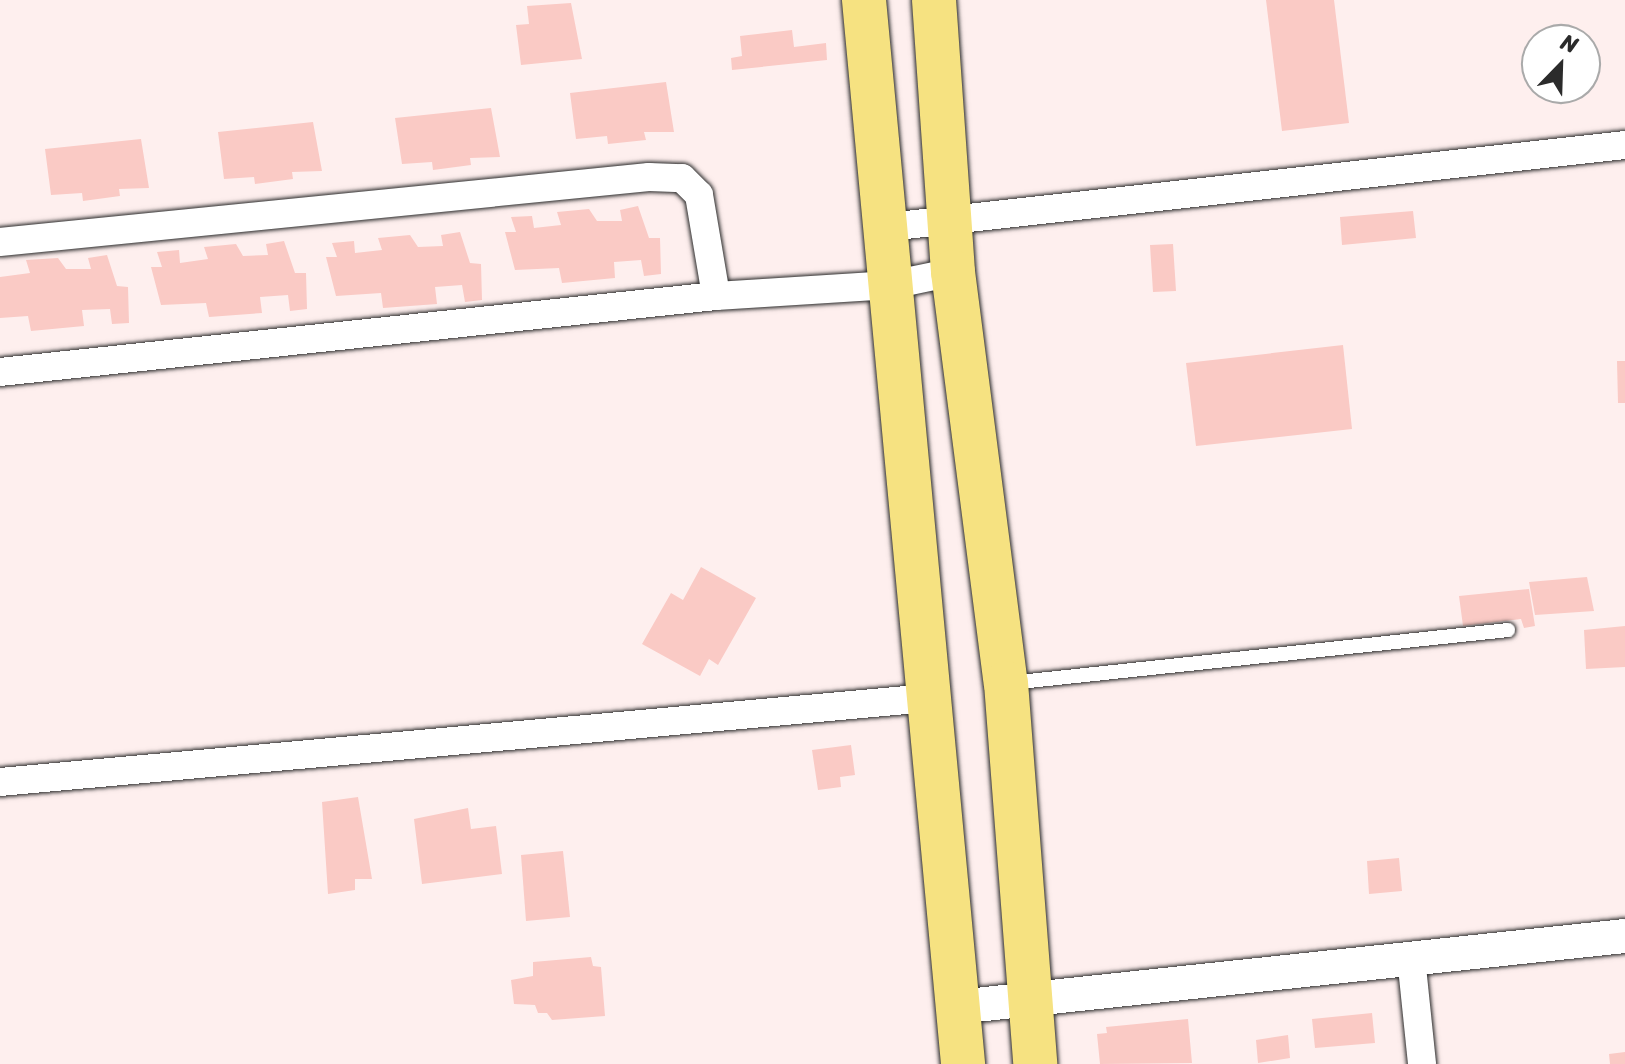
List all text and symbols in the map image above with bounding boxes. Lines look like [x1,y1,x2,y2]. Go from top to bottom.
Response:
text: N [1555,22,1584,64]
north arrow [1521,24,1601,104]

